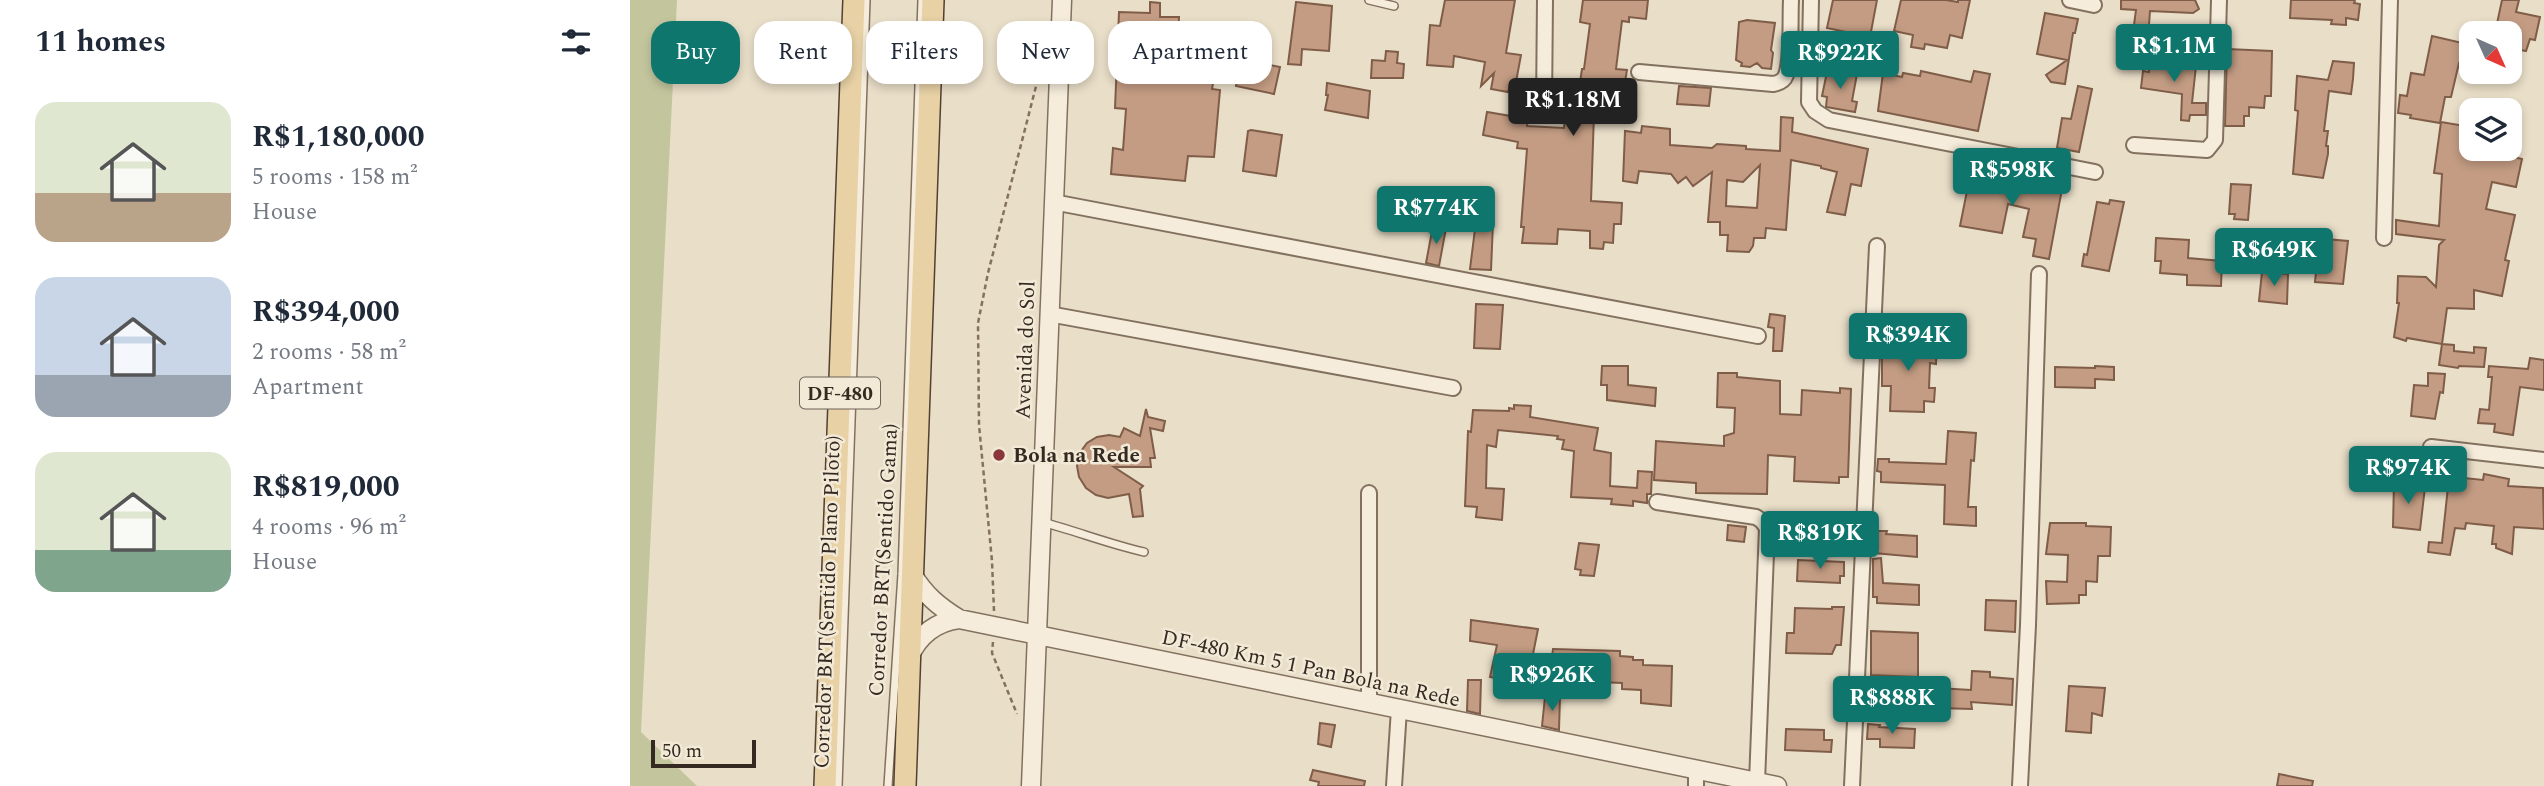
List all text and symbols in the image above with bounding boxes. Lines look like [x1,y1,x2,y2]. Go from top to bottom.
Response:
text: 11 homes [35,19,166,65]
chip: Buy [651,21,740,84]
chip: Rent [754,21,852,84]
chip: Filters [866,21,983,84]
chip: New [997,21,1094,84]
chip: Apartment [1108,21,1272,84]
north arrow [2459,21,2522,84]
map controls [2459,21,2522,161]
icon: filters [557,23,595,61]
pin: R$1.1M [2117,24,2231,84]
text: R$1.1M [2132,29,2216,64]
pin: R$922K [1783,32,1897,91]
text: R$922K [1797,36,1883,71]
pin: R$1.18M [1508,78,1638,138]
text: R$1.18M [1524,83,1622,118]
button: layers [2459,98,2522,161]
text: R$1,180,000 [252,114,425,160]
icon: home [91,130,175,214]
pin: R$598K [1955,148,2069,208]
text: R$598K [1969,153,2055,188]
text: 5 rooms · 158 m² [252,160,418,195]
pin: R$774K [1379,187,1493,246]
text: R$774K [1393,191,1479,226]
text: House [252,195,317,230]
pin: R$649K [2217,229,2331,288]
text: R$649K [2231,233,2317,268]
street label: Avenida do Sol [1008,280,1044,420]
text: R$394,000 [252,289,400,335]
icon: home [91,305,175,389]
pin: R$394K [1851,314,1965,373]
text: R$394K [1865,318,1951,353]
text: 2 rooms · 58 m² [252,335,406,370]
text: Apartment [252,370,364,405]
road number: DF-480 [800,378,880,408]
street label: Corredor BRT(Sentido Gama) [861,423,907,697]
street label: Corredor BRT(Sentido Plano Piloto) [806,435,850,769]
place label: Bola na Rede [1013,440,1140,472]
marker: Bola na Rede [991,447,1007,463]
pin: R$974K [2351,447,2465,506]
text: R$974K [2365,451,2451,486]
text: R$819,000 [252,464,400,510]
icon: home [91,480,175,564]
text: 4 rooms · 96 m² [252,510,406,545]
pin: R$819K [1763,512,1877,571]
text: R$819K [1777,516,1863,551]
text: House [252,545,317,580]
street label: DF-480 Km 5 1 Pan Bola na Rede [1158,622,1463,716]
pin: R$926K [1495,654,1609,713]
text: R$926K [1509,658,1595,693]
pin: R$888K [1835,676,1949,736]
text: R$888K [1849,681,1935,716]
scale bar [651,737,756,769]
text: 50 m [662,737,702,766]

